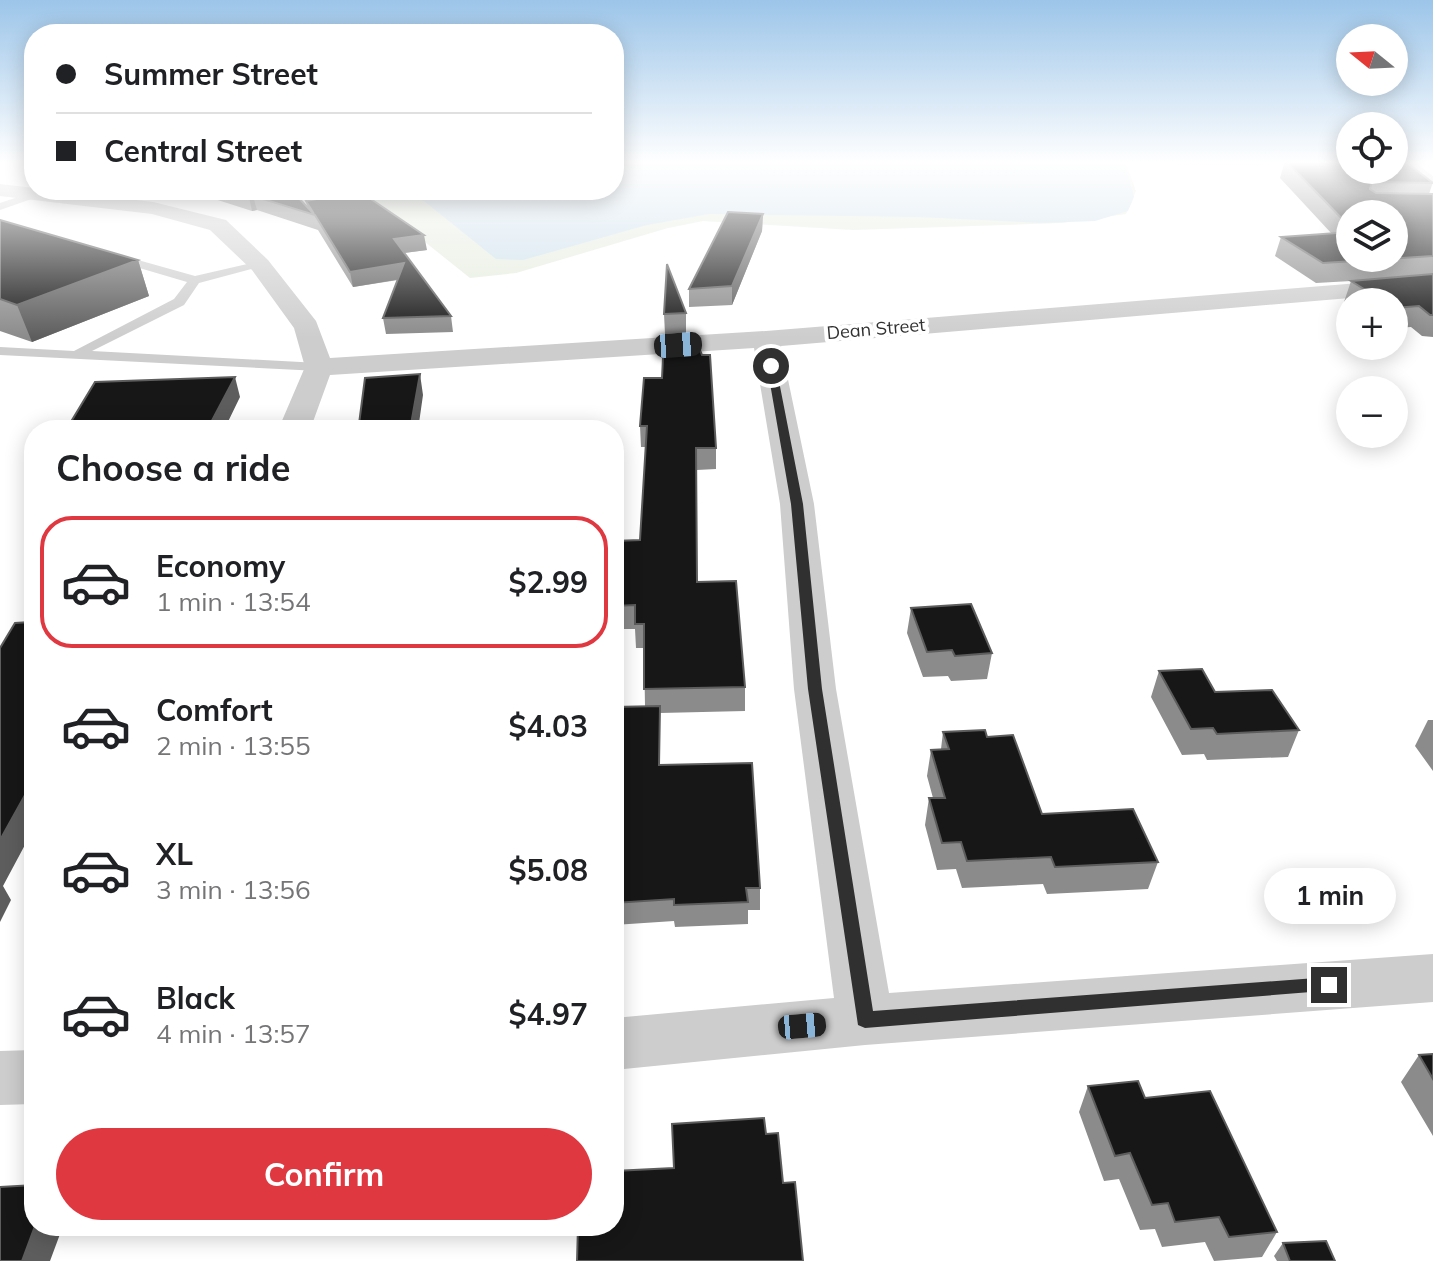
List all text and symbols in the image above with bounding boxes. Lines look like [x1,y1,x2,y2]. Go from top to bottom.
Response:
north arrow [1336,24,1408,96]
map controls [1336,24,1408,448]
text: Summer Street [104,55,318,93]
button: locate [1336,112,1408,184]
text: Central Street [104,132,302,170]
button: layers [1336,200,1408,272]
button: + [1336,288,1408,360]
street label: Dean Street [826,313,926,344]
car [653,331,703,359]
route start [753,348,789,384]
button: − [1336,376,1408,448]
text: Choose a ride [56,445,290,490]
icon: car [60,546,132,618]
text: Economy [156,547,285,585]
text: $2.99 [509,563,588,601]
text: 1 min · 13:54 [156,585,311,618]
icon: car [60,690,132,762]
text: Comfort [156,691,273,729]
text: $4.03 [509,707,588,745]
text: 2 min · 13:55 [156,729,311,762]
icon: car [60,834,132,906]
text: XL [156,835,193,873]
text: $5.08 [509,851,588,889]
callout: 1 min [1263,869,1395,925]
text: 3 min · 13:56 [156,873,311,906]
text: 1 min [1296,879,1364,912]
route end [1311,967,1347,1003]
icon: car [60,978,132,1050]
text: Black [156,979,235,1017]
text: $4.97 [509,995,588,1033]
car [777,1012,827,1040]
text: 4 min · 13:57 [156,1017,311,1050]
button: Confirm [56,1128,592,1220]

